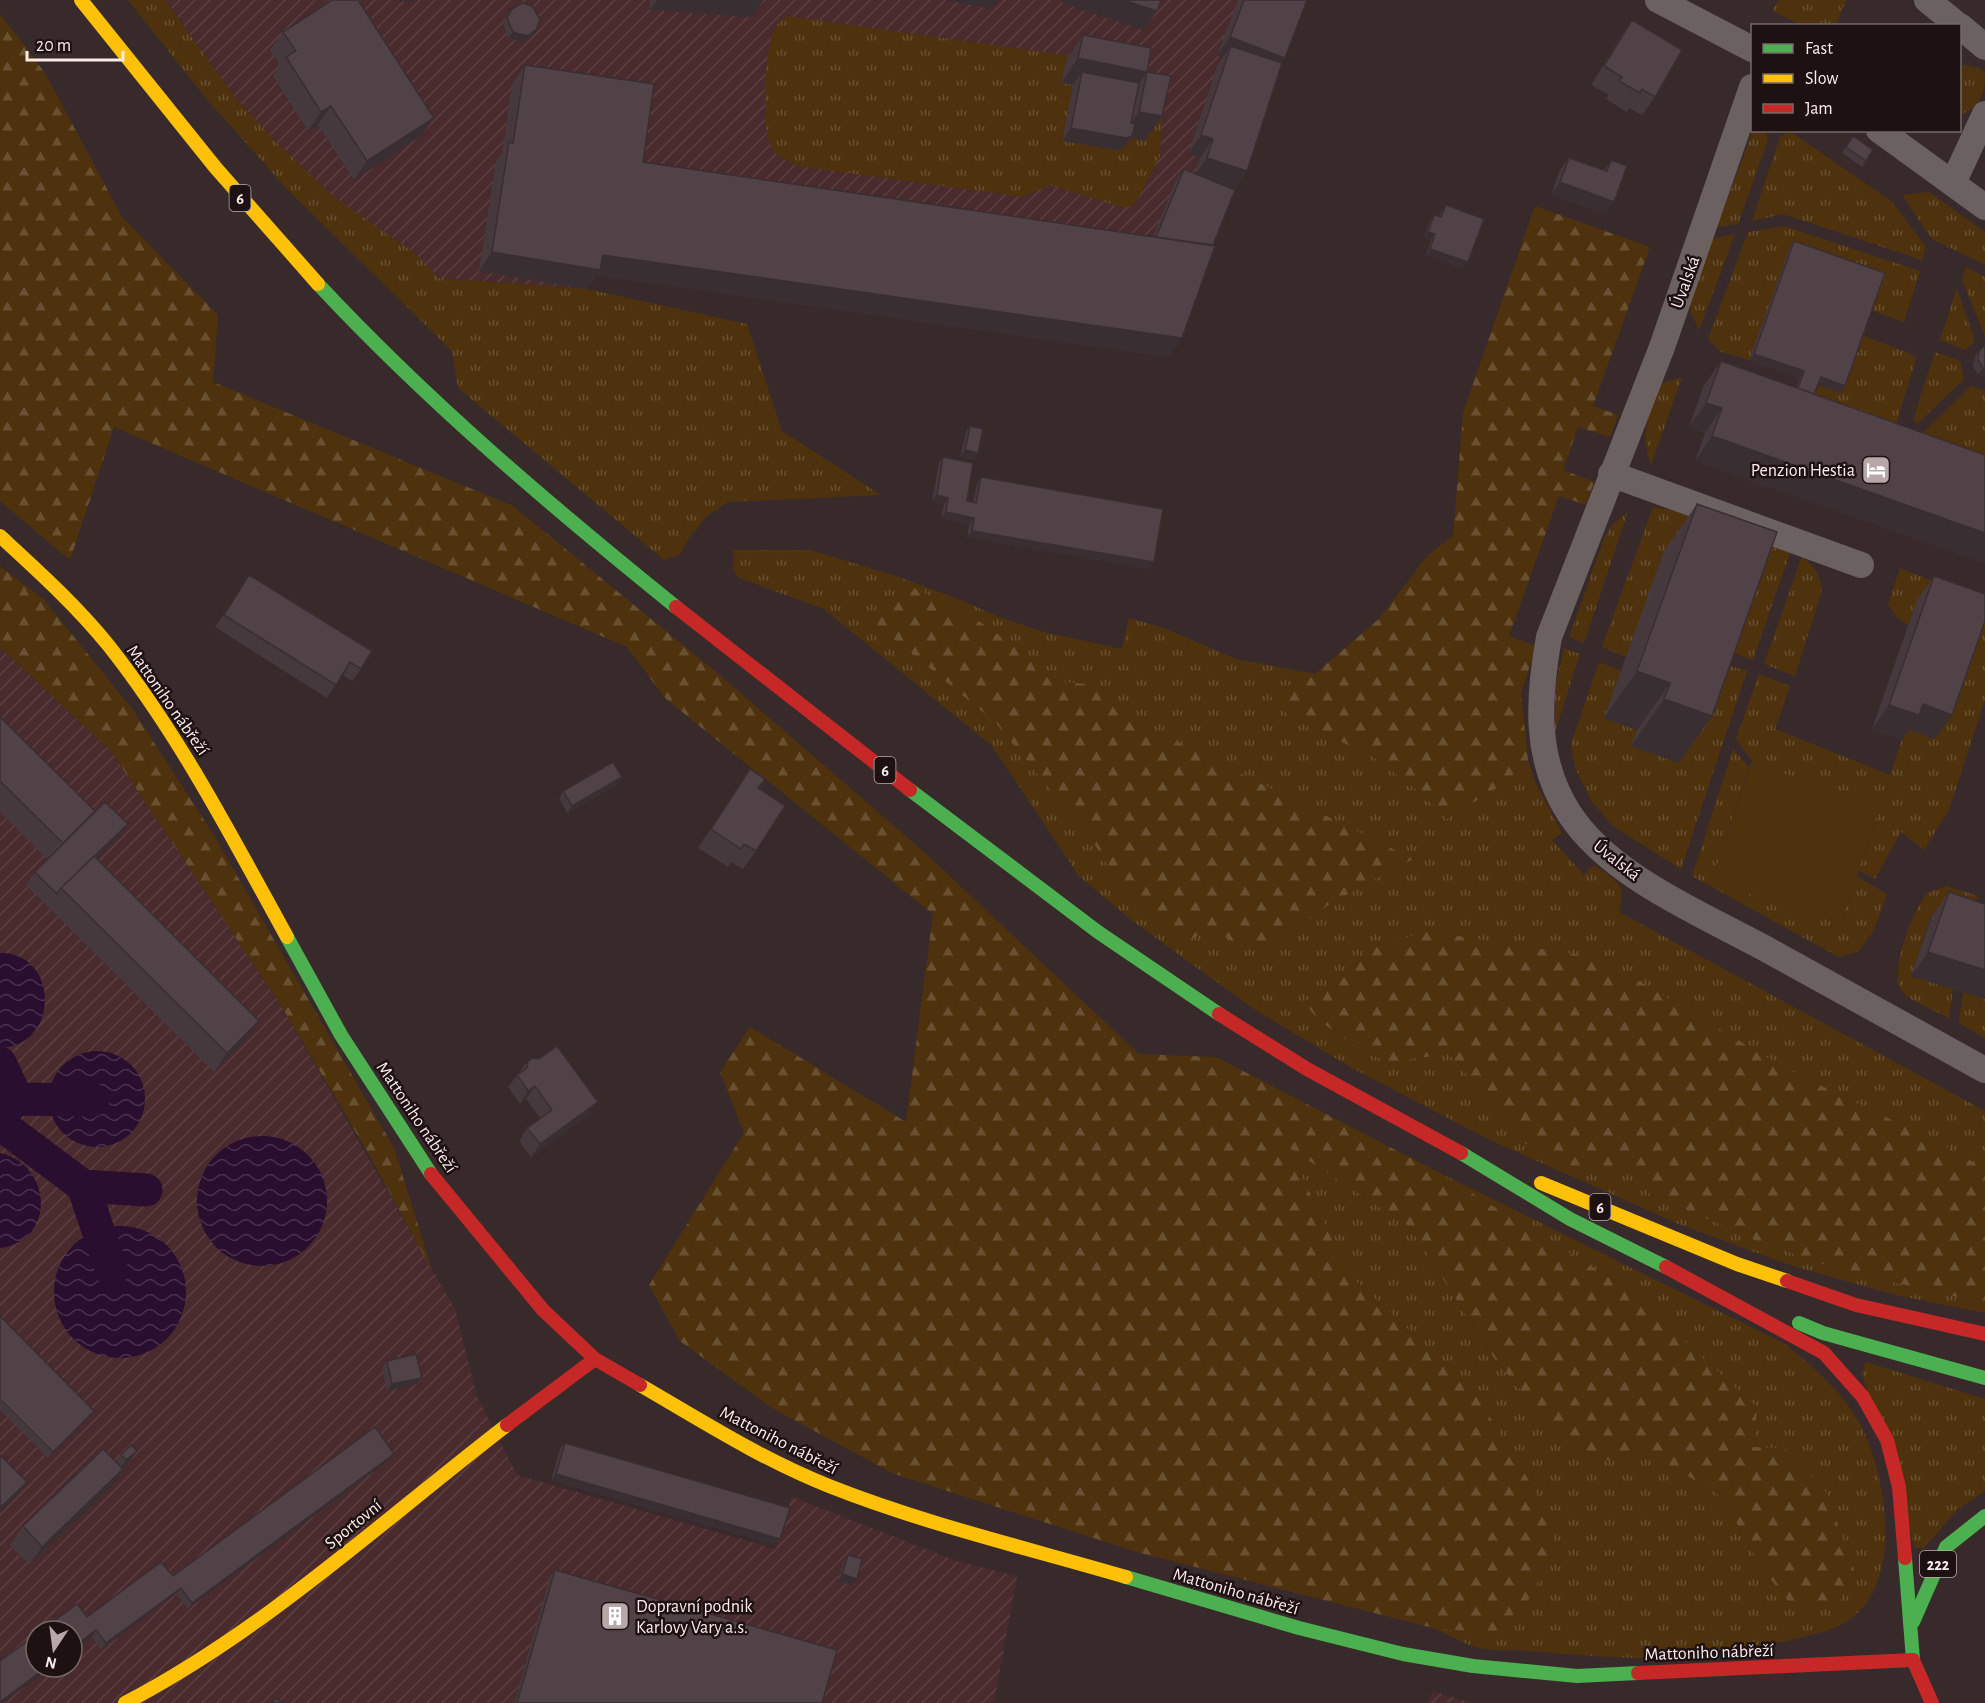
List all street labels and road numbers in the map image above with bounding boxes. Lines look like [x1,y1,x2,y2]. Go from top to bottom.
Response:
road number: 6 [230,185,250,211]
street label: Úvalská [1665,253,1704,311]
street label: Mattoniho nábřeží [123,642,212,759]
road number: 6 [874,757,896,783]
street label: Úvalská [1589,835,1645,885]
street label: Mattoniho nábřeží [372,1059,460,1177]
road number: 6 [1590,1194,1610,1220]
street label: Mattoniho nábřeží [717,1403,841,1479]
street label: Sportovní [322,1496,386,1553]
road number: 222 [1920,1551,1956,1577]
street label: Mattoniho nábřeží [1171,1565,1301,1619]
street label: Mattoniho nábřeží [1644,1642,1775,1664]

